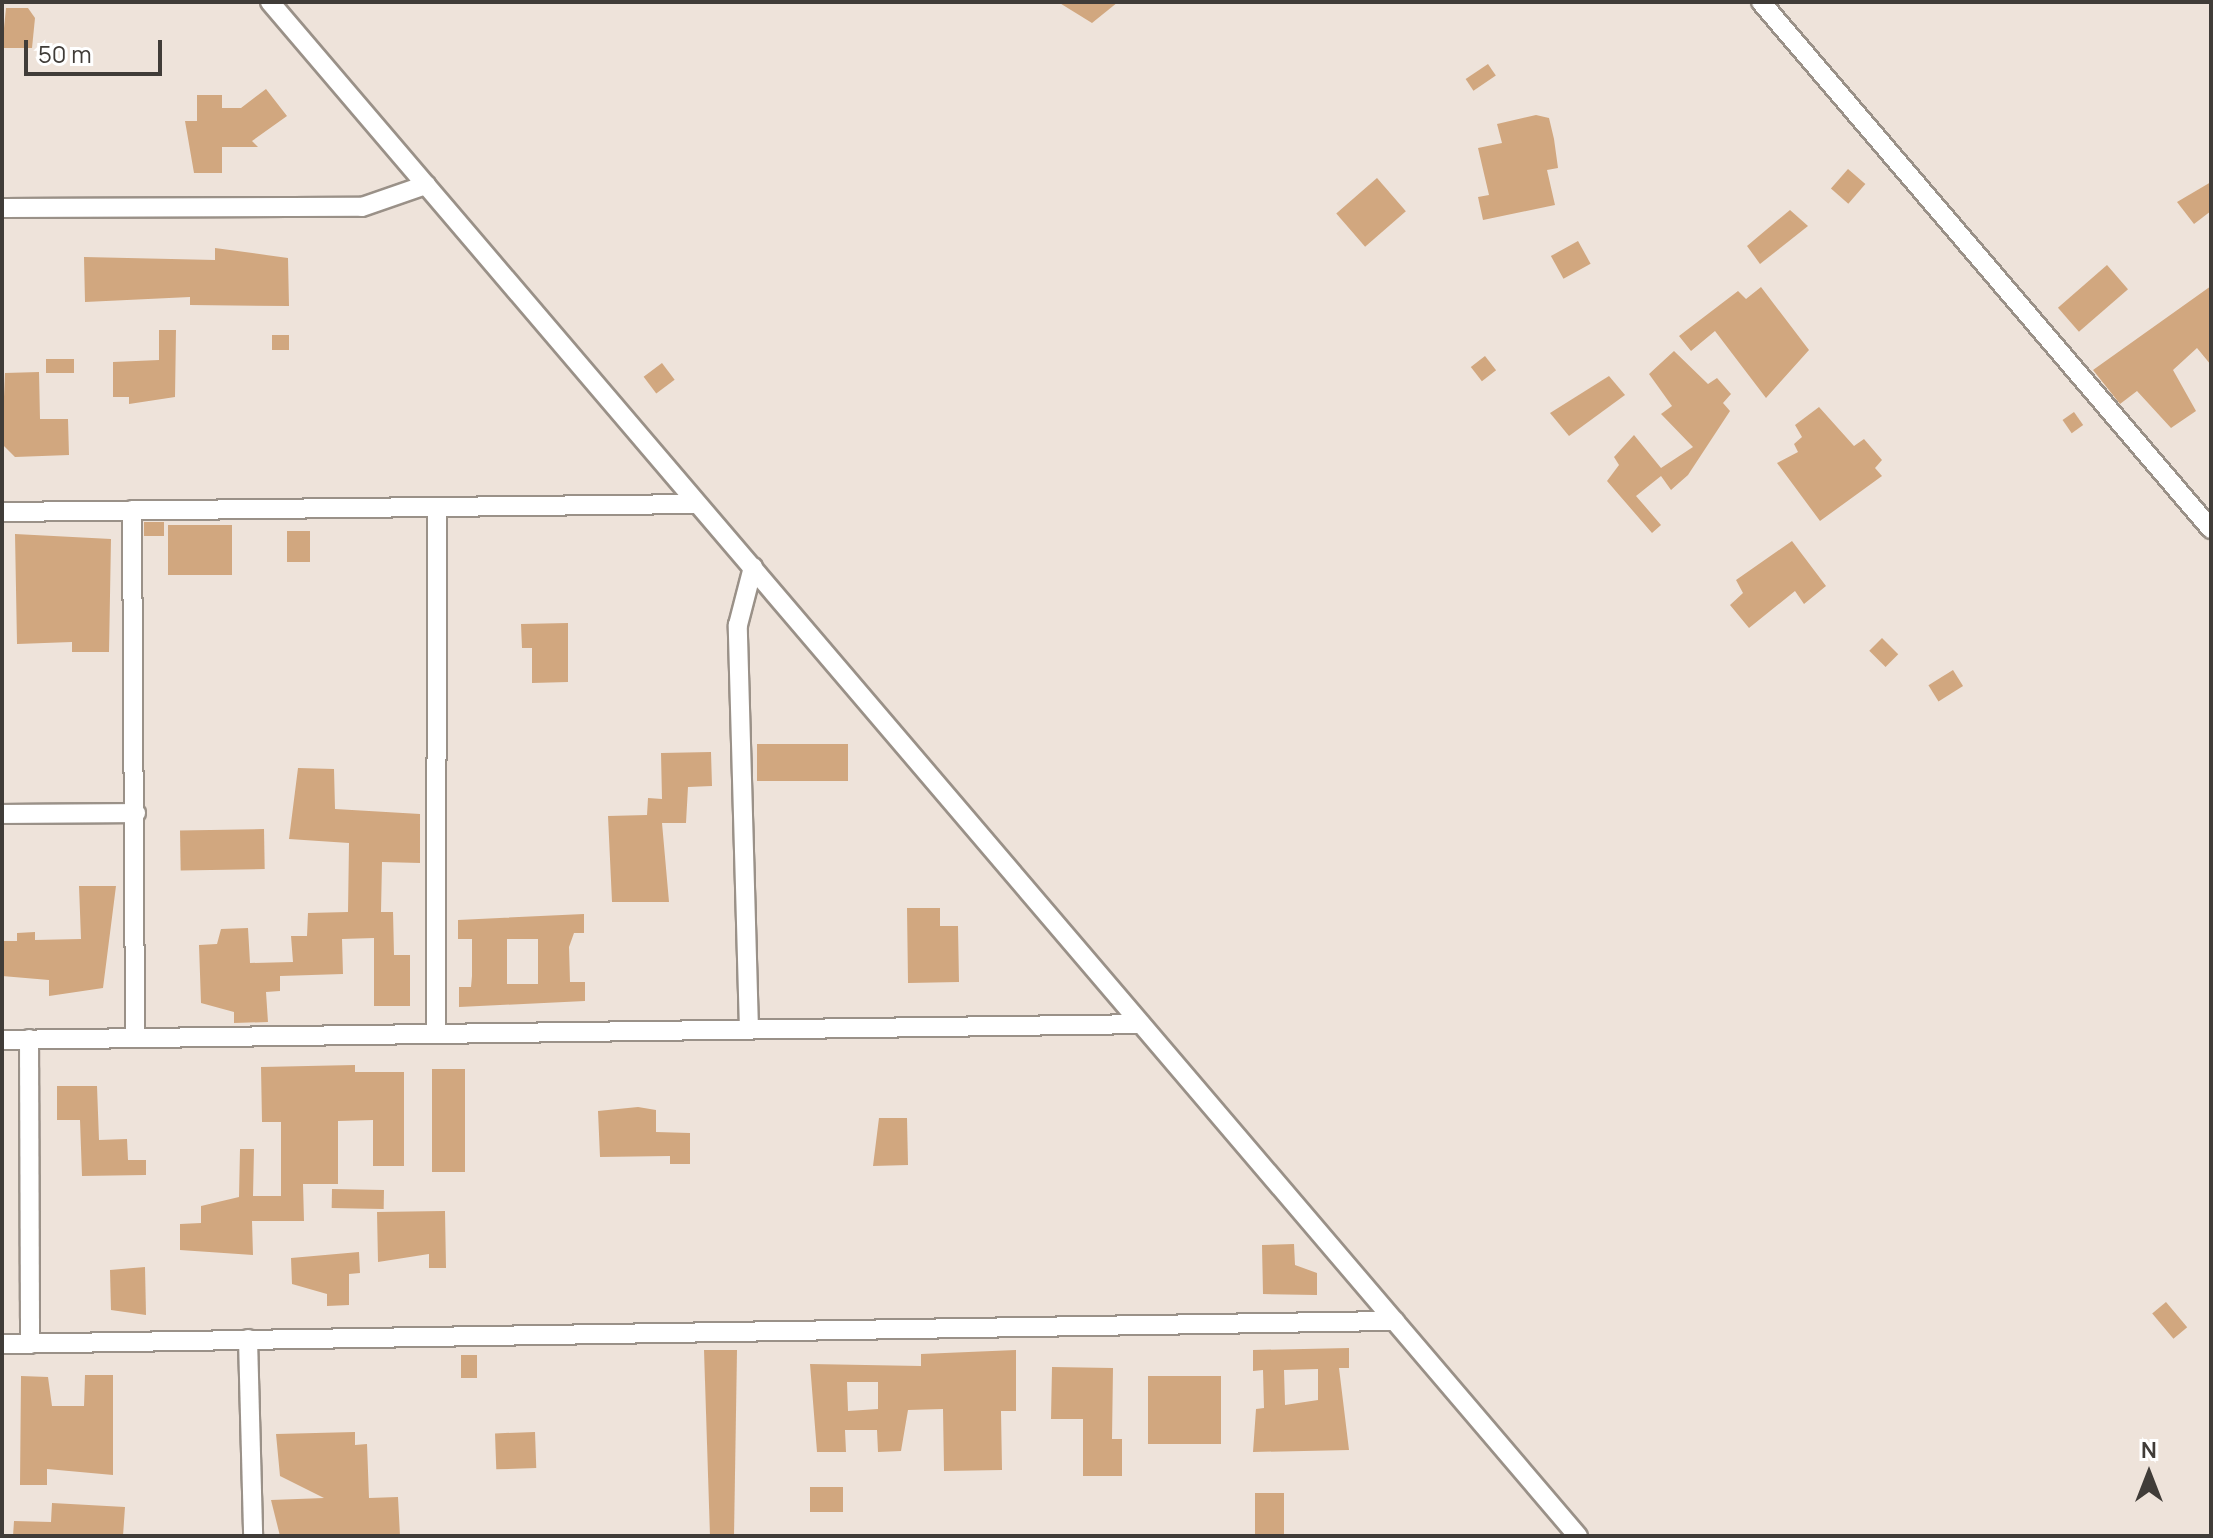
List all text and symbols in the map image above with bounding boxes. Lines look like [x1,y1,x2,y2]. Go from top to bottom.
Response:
scale bar [28,24,166,74]
text: 50 m [38,37,92,70]
north arrow [2109,1434,2189,1514]
text: N [2141,1435,2157,1465]

